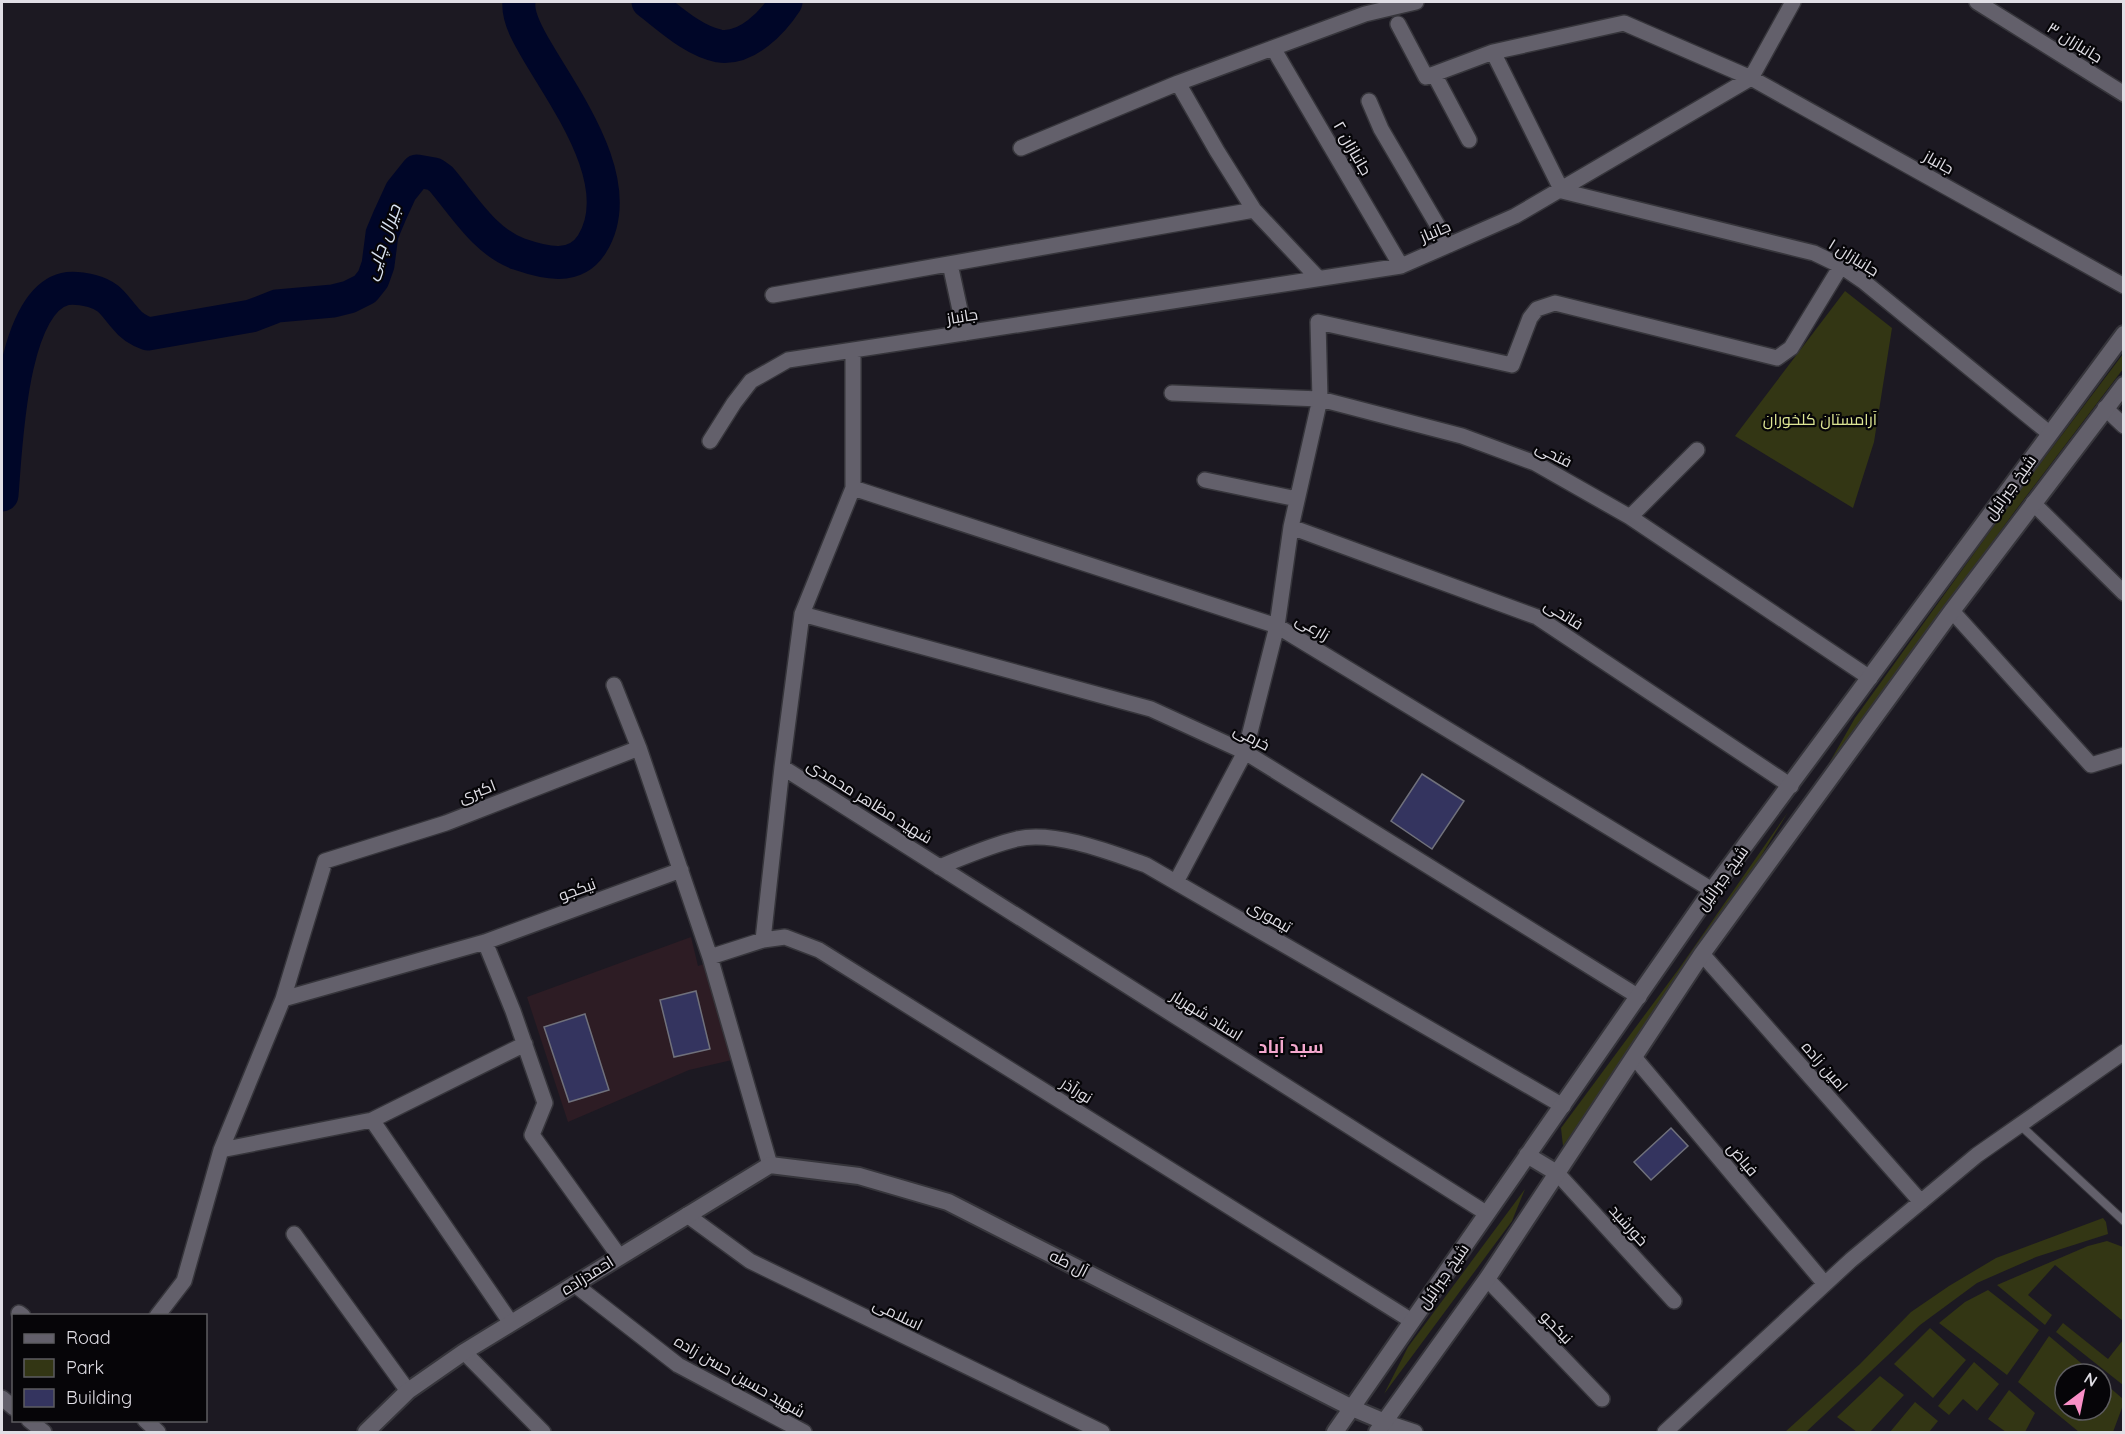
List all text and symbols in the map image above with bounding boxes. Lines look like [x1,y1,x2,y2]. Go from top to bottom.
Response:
street label: جانبازان ۳ [2043,17,2106,68]
street label: جانبازان ۲ [1329,117,1376,179]
street label: جانباز [1919,145,1958,178]
water label: جیرال چایی [358,200,407,283]
street label: جانباز [1416,216,1453,247]
street label: جانبازان ۱ [1825,234,1883,281]
street label: جانباز [944,304,979,328]
park label: آرامستان کلخوران [1763,409,1878,430]
street label: فتحی [1532,436,1576,472]
street label: شیخ جبرائیل [1980,451,2042,524]
street label: فاتحی [1540,594,1587,635]
street label: زارعی [1292,609,1334,646]
street label: خرمی [1230,719,1274,756]
street label: شهید مظاهر محمدی [803,754,936,848]
street label: اکبری [456,775,499,808]
street label: شیخ جبرائیل [1692,842,1754,915]
street label: نیکجو [556,873,598,905]
street label: تیموری [1244,895,1296,938]
street label: استاد شهریار [1166,985,1247,1046]
district label: سید آباد [1258,1035,1324,1058]
street label: امین زاده [1797,1037,1852,1096]
street label: نورآذر [1056,1072,1097,1107]
street label: فیاض [1722,1138,1763,1181]
street label: خورشید [1605,1200,1653,1250]
street label: شیخ جبرائیل [1413,1239,1474,1314]
street label: آل طه [1046,1245,1092,1282]
street label: احمدزاده [557,1251,617,1299]
street label: اسلامی [869,1293,926,1335]
street label: نیکجو [1536,1306,1578,1348]
legend [12,1314,207,1422]
text: Road [66,1326,111,1349]
street label: شهید حسین حسن زاده [670,1330,809,1422]
text: Park [66,1356,104,1379]
north arrow [2053,1362,2113,1422]
text: N [2081,1368,2101,1391]
text: Building [66,1386,132,1409]

